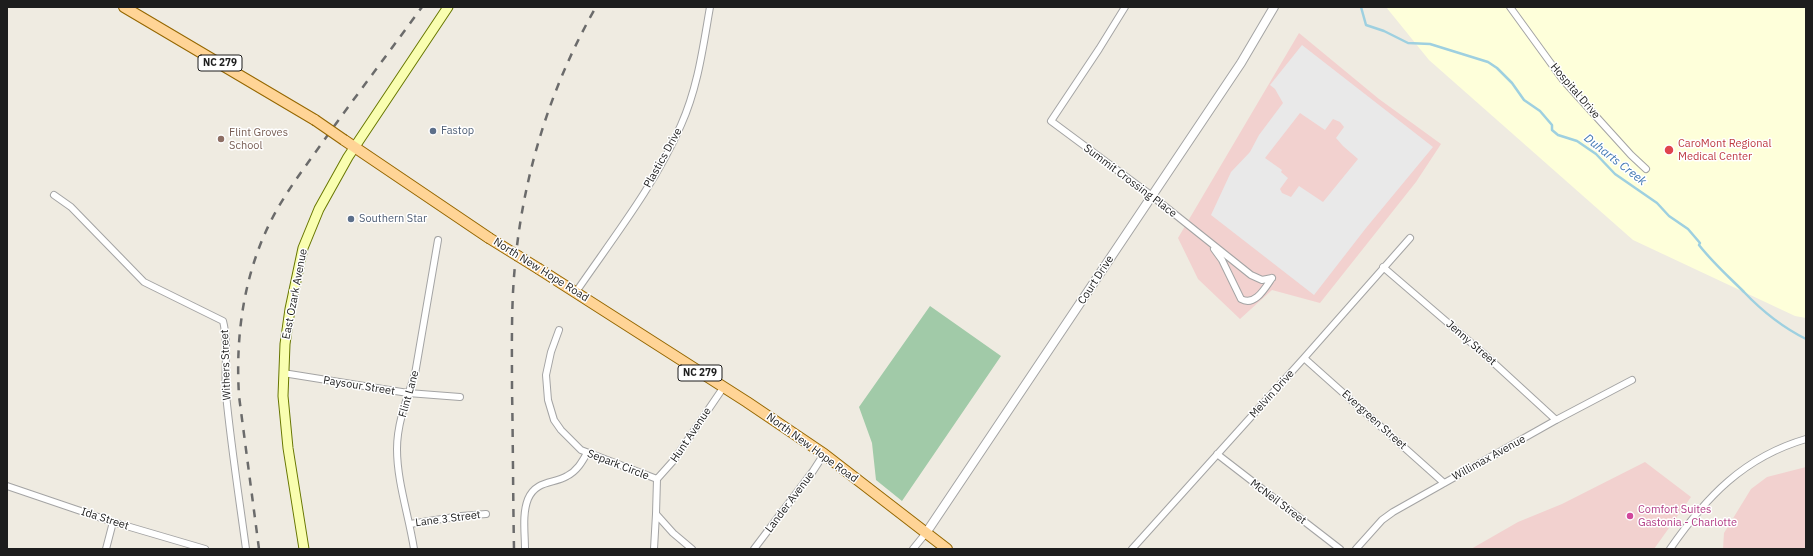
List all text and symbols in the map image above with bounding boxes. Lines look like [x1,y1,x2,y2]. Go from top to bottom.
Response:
road number: NC 279 [198,55,242,71]
street label: Hospital Drive [1547,61,1603,121]
place label: Fastop [441,124,474,138]
place label: Flint Groves School [229,126,288,152]
marker: Fastop [428,126,438,136]
street label: Plastics Drive [641,126,685,190]
water label: Duharts Creek [1581,131,1649,189]
marker: Flint Groves School [216,134,226,144]
place label: CaroMont Regional Medical Center [1678,137,1771,163]
street label: Summit Crossing Place [1081,142,1179,220]
marker: CaroMont Regional Medical Center [1663,144,1675,156]
place label: Southern Star [359,212,427,226]
marker: Southern Star [346,214,356,224]
street label: North New Hope Road [491,235,591,305]
street label: East Ozark Avenue [280,248,310,340]
street label: Court Drive [1075,253,1117,307]
street label: Jenny Street [1443,318,1499,368]
street label: Withers Street [218,329,234,401]
road number: NC 279 [678,365,722,381]
street label: Melvin Drive [1247,367,1297,421]
street label: Flint Lane [396,369,422,419]
street label: Paysour Street [322,374,396,398]
street label: Evergreen Street [1339,388,1409,452]
street label: Hunt Avenue [668,405,714,465]
street label: North New Hope Road [764,410,860,486]
street label: Willimax Avenue [1450,432,1528,484]
street label: Separk Circle [585,447,651,483]
street label: Lander Avenue [763,469,817,535]
street label: McNeil Street [1247,477,1309,527]
place label: Comfort Suites Gastonia - Charlotte [1638,503,1737,529]
street label: Ida Street [79,505,131,533]
street label: Lane 3 Street [415,508,481,530]
marker: Comfort Suites Gastonia - Charlotte [1625,511,1635,521]

